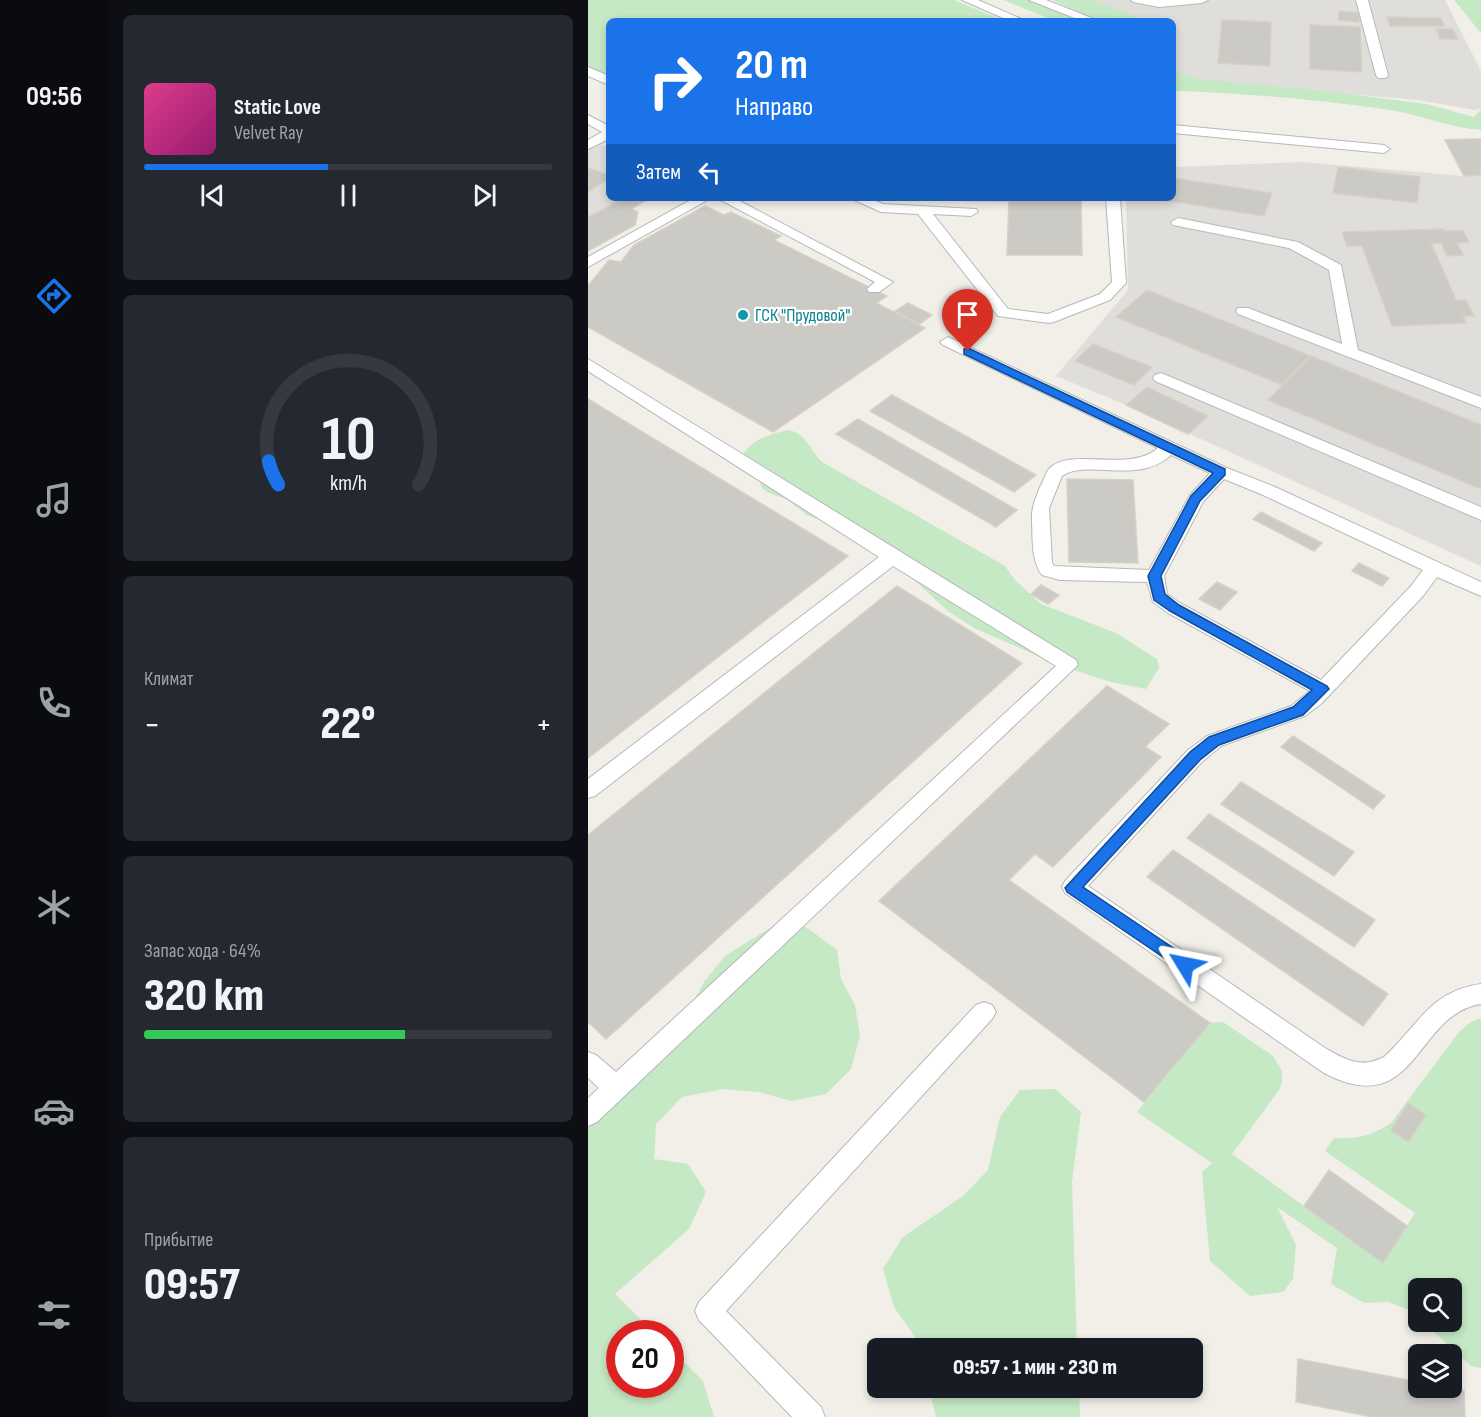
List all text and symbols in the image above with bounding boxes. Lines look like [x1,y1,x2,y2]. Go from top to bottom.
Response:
text: 20 m [735,40,808,91]
icon: right [636,42,714,120]
text: 09:56 [26,81,82,113]
text: Направо [735,91,813,123]
text: Static Love [234,94,321,121]
text: Velvet Ray [234,121,303,145]
icon: left [693,156,726,189]
text: Затем [636,159,681,186]
icon: previous [196,179,229,212]
icon: pause [332,179,365,212]
icon: next [468,179,501,212]
icon: directions [33,275,75,317]
pin [942,289,993,351]
icon: arrive [951,298,984,331]
place label: ГСК "Прудовой" [755,305,851,326]
marker: ГСК "Прудовой" [736,308,750,322]
text: 10 [321,403,375,478]
text: km/h [329,472,367,497]
icon: music [33,479,75,521]
text: Климат [144,667,194,691]
icon: phone [33,682,75,724]
text: 22° [320,697,376,752]
text: − [144,705,160,745]
text: + [536,705,552,745]
icon: climate [33,886,75,928]
position arrow [1153,933,1217,997]
text: Запас хода · 64% [144,939,261,963]
text: 320 km [144,969,264,1024]
icon: car [33,1090,75,1132]
text: Прибытие [144,1228,213,1252]
text: 09:57 [144,1258,240,1313]
map controls [1408,1278,1462,1398]
button: search [1408,1278,1462,1332]
icon: filters [33,1294,75,1336]
speed limit sign: 20 [606,1320,684,1398]
button: layers [1408,1344,1462,1398]
text: 09:57 · 1 мин · 230 m [953,1354,1117,1381]

